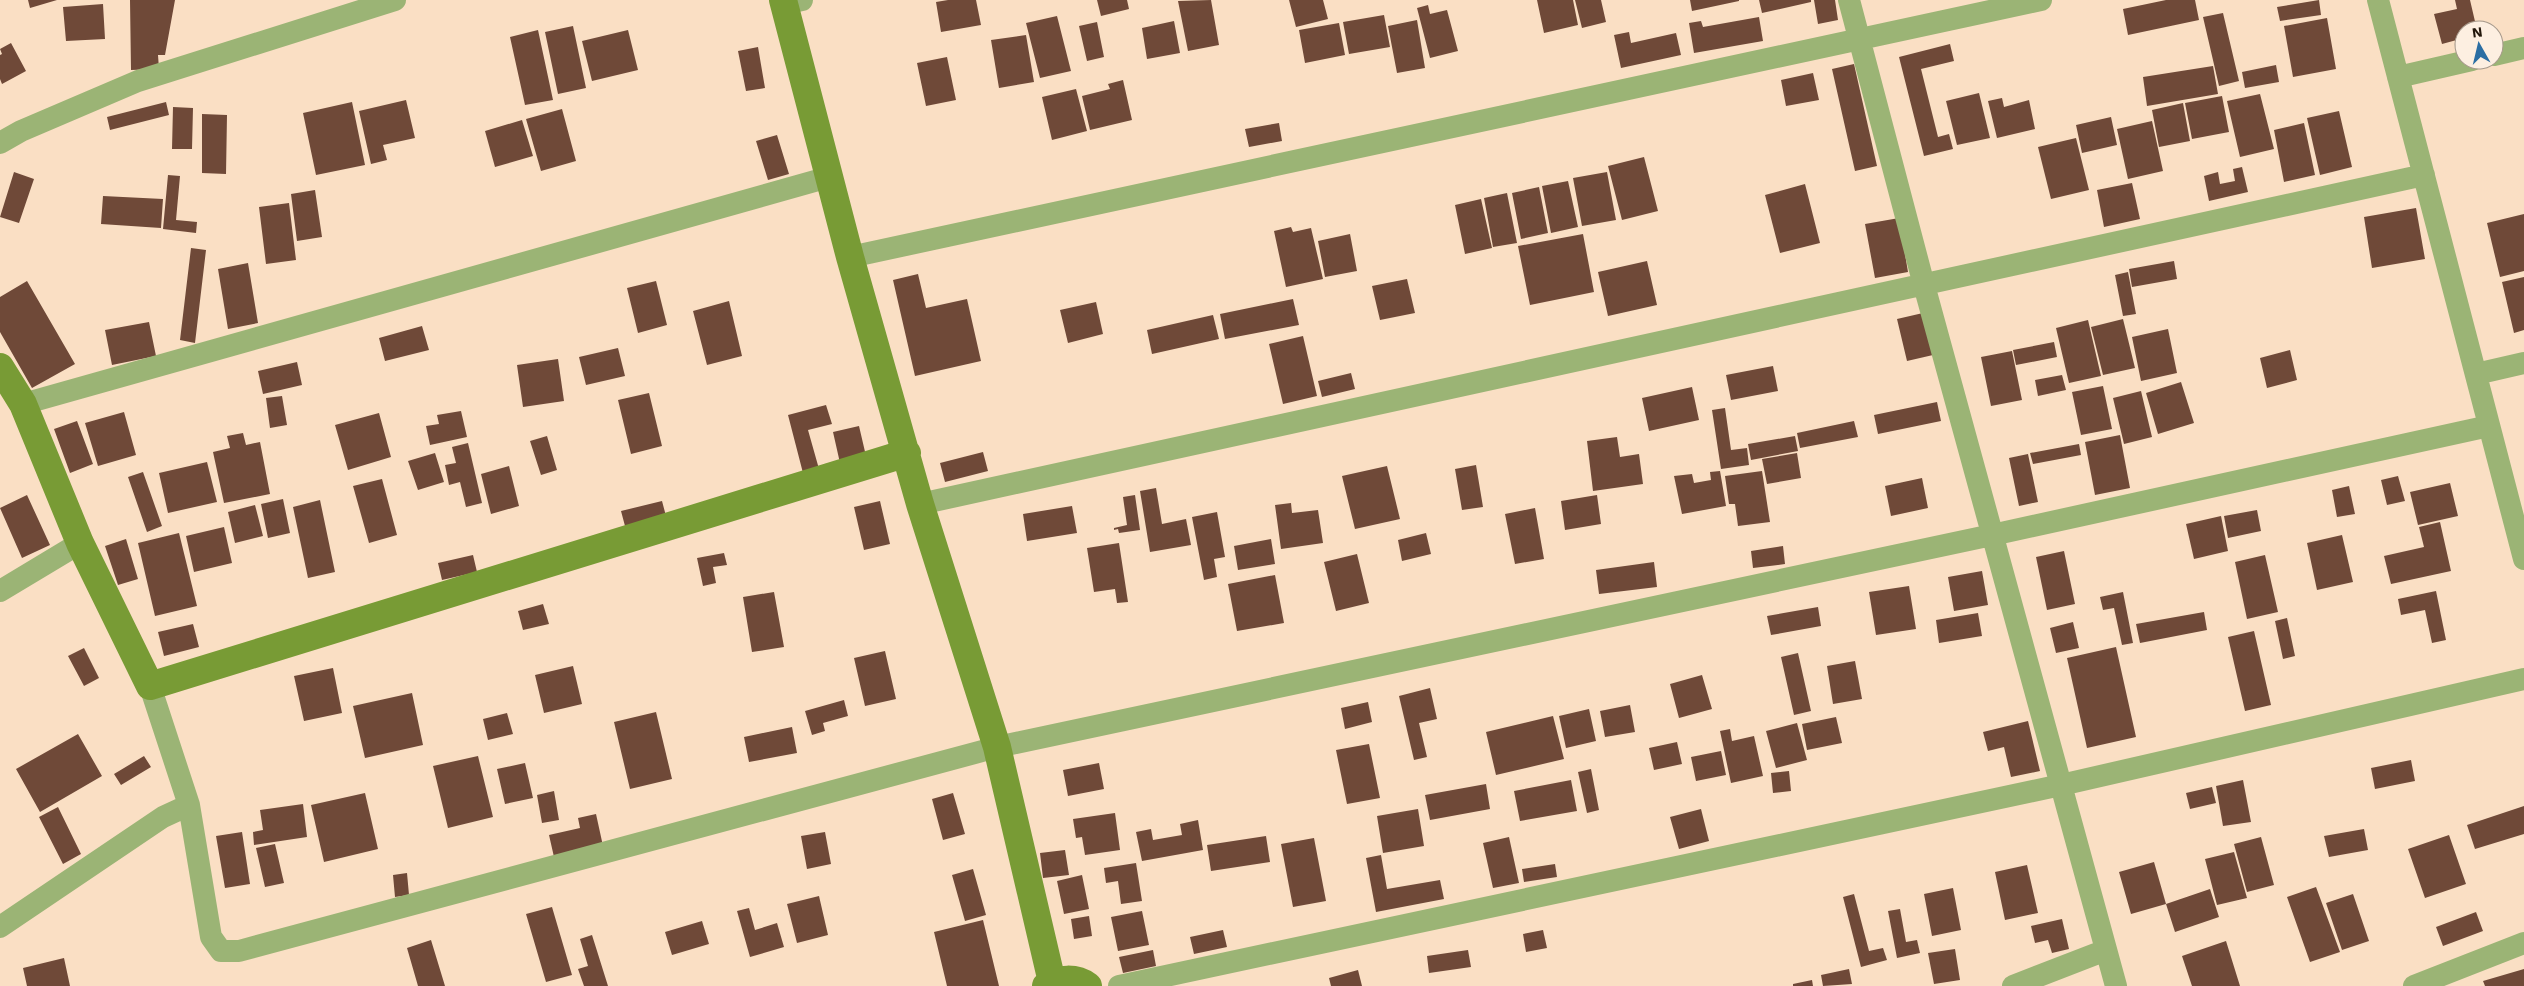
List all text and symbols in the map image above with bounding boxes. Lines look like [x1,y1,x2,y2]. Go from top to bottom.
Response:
north arrow [2454,20,2504,70]
text: N [2471,23,2483,41]

